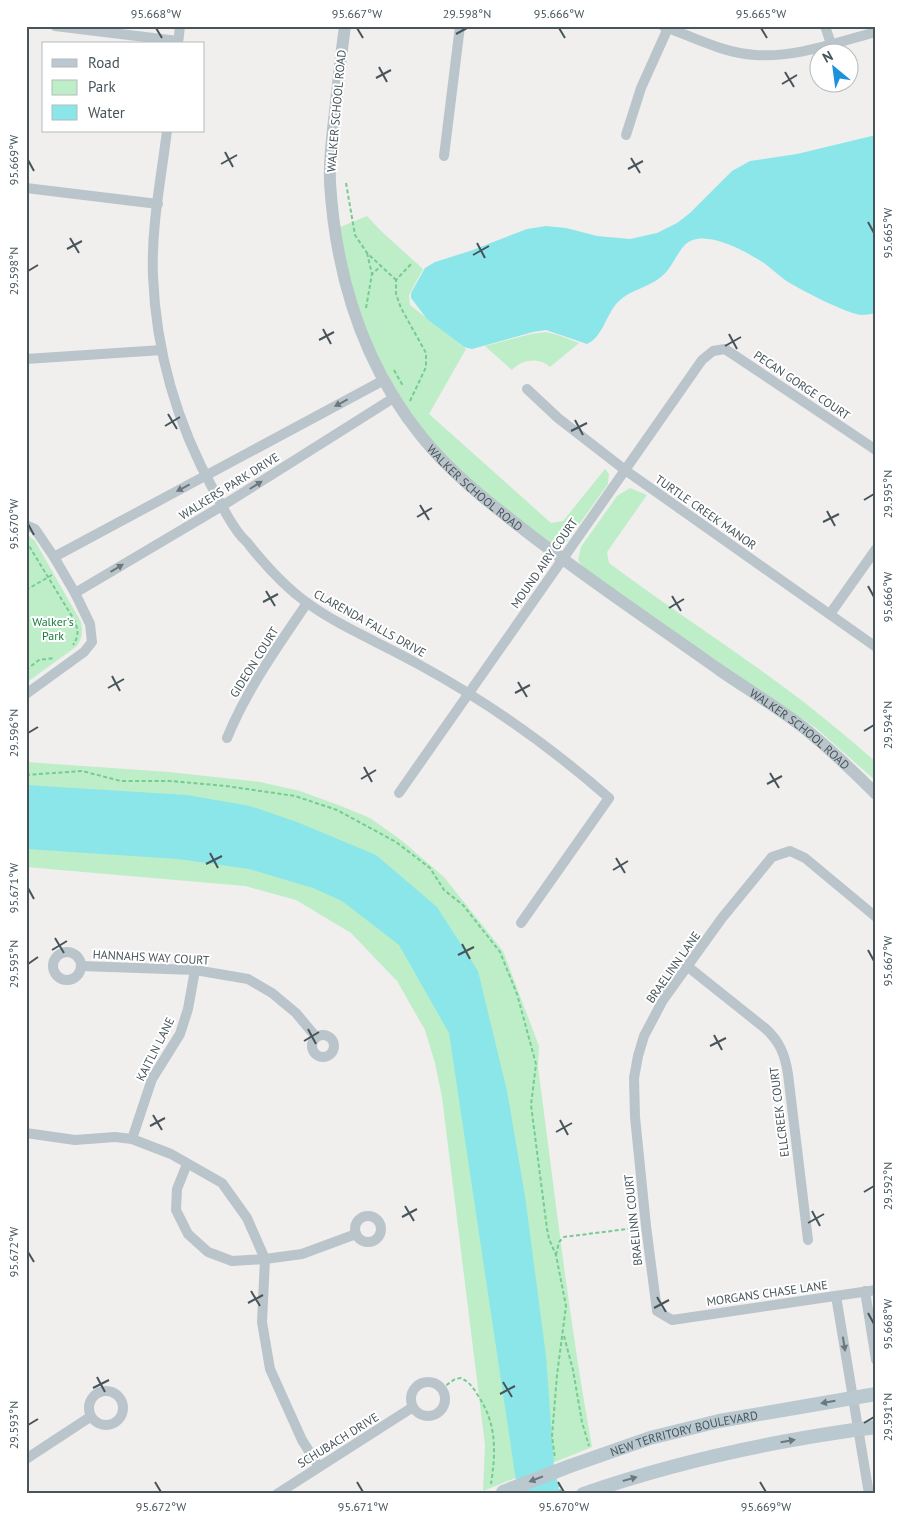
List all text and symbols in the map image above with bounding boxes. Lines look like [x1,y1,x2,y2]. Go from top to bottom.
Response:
text: 95.668°W [131,6,181,21]
text: 95.667°W [332,6,382,21]
text: 29.598°N [443,6,491,21]
text: 95.666°W [534,6,584,21]
text: 95.665°W [736,6,786,21]
legend [42,42,205,132]
north arrow [810,42,860,92]
text: N [819,47,836,67]
street label: WALKER SCHOOL ROAD [323,49,349,173]
text: Road [88,53,120,72]
text: Park [88,77,116,96]
text: Water [88,103,125,122]
text: 95.669°W [6,135,21,185]
text: 95.665°W [880,208,895,258]
text: 29.598°N [6,247,21,295]
street label: PECAN GORGE COURT [751,347,853,423]
one-way arrow [334,399,349,407]
street label: WALKER SCHOOL ROAD [424,441,526,534]
street label: WALKERS PARK DRIVE [176,449,282,523]
text: 29.595°N [880,470,895,518]
street label: TURTLE CREEK MANOR [652,471,760,553]
one-way arrow [250,480,263,489]
one-way arrow [175,484,190,492]
text: 95.670°W [6,499,21,549]
street label: MOUND AIRY COURT [507,515,581,611]
one-way arrow [110,564,123,573]
text: 95.666°W [880,572,895,622]
street label: CLARENDA FALLS DRIVE [311,586,429,660]
park label: Walker's Park [32,614,74,643]
street label: GIDEON COURT [226,624,282,700]
street label: WALKER SCHOOL ROAD [747,685,853,772]
text: 29.594°N [880,701,895,749]
text: 29.596°N [6,709,21,757]
text: 95.671°W [6,863,21,913]
street label: BRAELINN LANE [643,928,703,1006]
text: 95.667°W [880,936,895,986]
text: 29.595°N [6,940,21,988]
street label: HANNAHS WAY COURT [92,946,210,968]
street label: KAITLN LANE [133,1015,177,1083]
street label: ELLCREEK COURT [766,1066,792,1158]
text: 29.592°N [880,1162,895,1210]
street label: BRAELINN COURT [621,1173,645,1267]
text: 95.672°W [6,1227,21,1277]
street label: MORGANS CHASE LANE [706,1277,828,1309]
text: 95.668°W [880,1299,895,1349]
one-way arrow [840,1336,848,1352]
text: 29.591°N [880,1393,895,1441]
one-way arrow [819,1399,835,1407]
text: 29.593°N [6,1401,21,1449]
street label: NEW TERRITORY BOULEVARD [608,1407,759,1459]
street label: SCHUBACH DRIVE [295,1409,381,1471]
one-way arrow [780,1437,796,1445]
one-way arrow [622,1474,637,1482]
one-way arrow [529,1476,544,1483]
text: 95.672°W [136,1499,186,1514]
text: 95.671°W [338,1499,388,1514]
text: 95.670°W [539,1499,589,1514]
text: 95.669°W [741,1499,791,1514]

